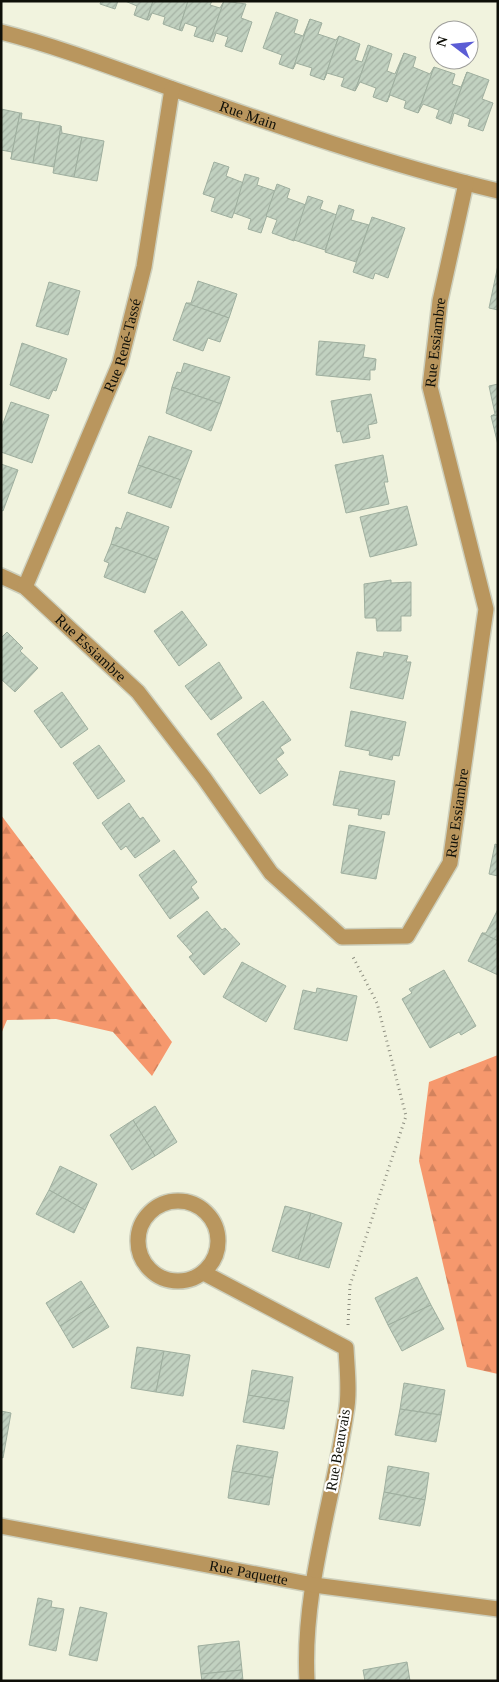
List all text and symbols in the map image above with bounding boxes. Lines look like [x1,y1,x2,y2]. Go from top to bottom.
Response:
north arrow [429,20,479,70]
text: N [433,35,451,48]
street label: Rue Main [217,98,280,133]
street label: Rue Essiambre [422,295,449,388]
street label: Rue René-Tassé [101,297,144,394]
street label: Rue Essiambre [52,611,129,685]
street label: Rue Essiambre [443,767,471,859]
street label: Rue Beauvais [323,1408,353,1492]
street label: Rue Paquette [208,1557,290,1588]

